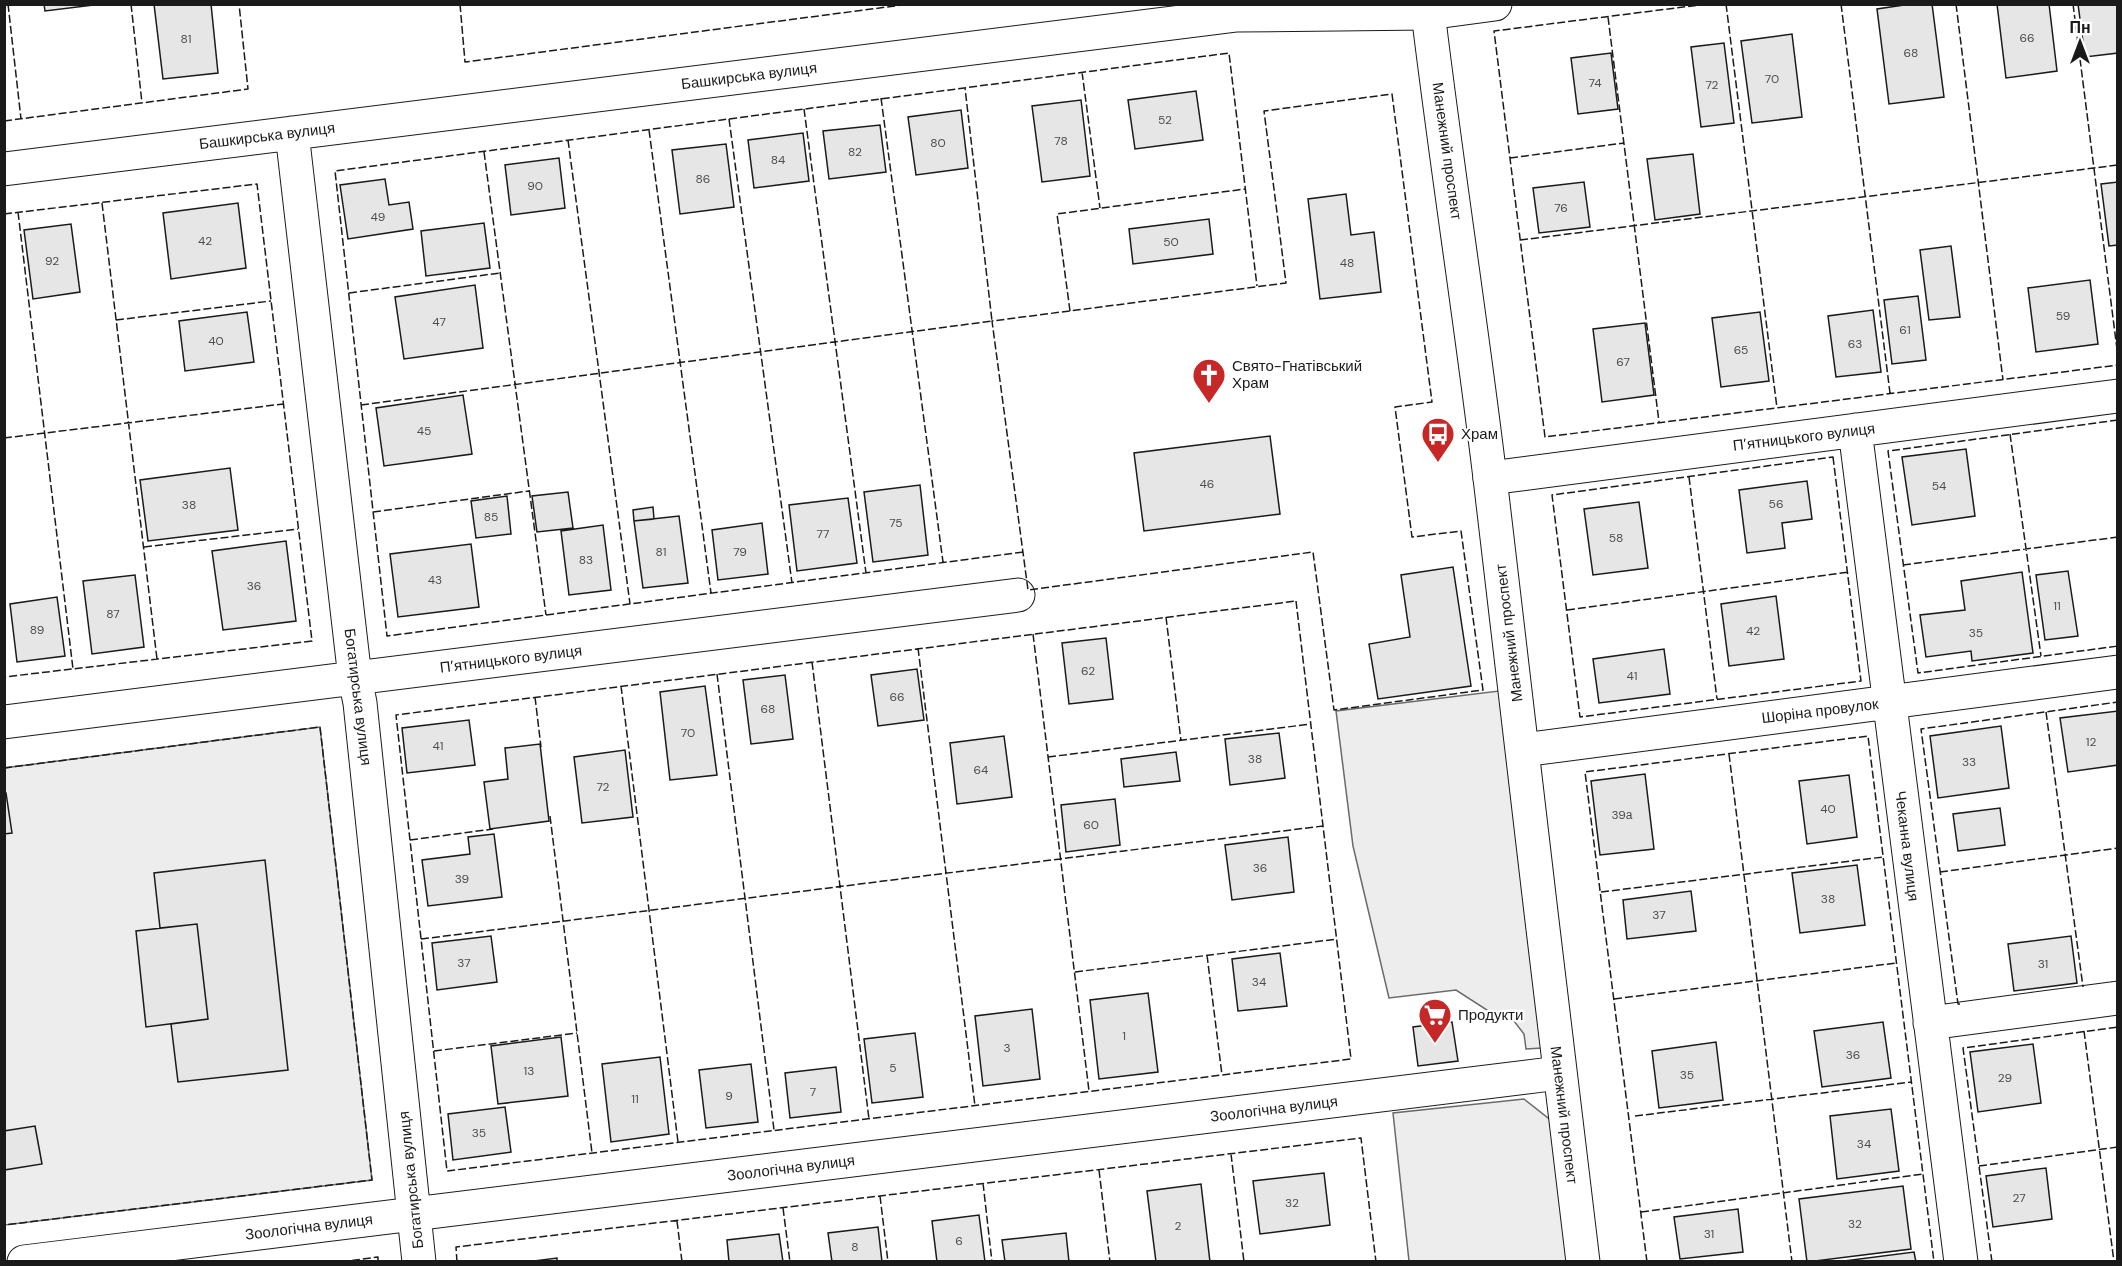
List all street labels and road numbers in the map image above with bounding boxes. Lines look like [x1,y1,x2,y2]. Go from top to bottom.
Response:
street label: Башкирська вулиця [680,58,818,94]
street label: Манежний проспект [1427,81,1467,221]
street label: Башкирська вулиця [198,118,336,154]
street label: П’ятницького вулиця [1732,418,1876,456]
street label: Манежний проспект [1491,563,1527,703]
street label: Богатирська вулиця [340,627,376,767]
street label: П’ятницького вулиця [439,640,583,678]
street label: Шоріна провулок [1760,694,1880,728]
street label: Чеканна вулиця [1890,790,1924,902]
street label: Манежний проспект [1546,1045,1582,1185]
street label: Зоологічна вулиця [1209,1091,1339,1127]
street label: Богатирська вулиця [394,1110,428,1250]
street label: Зоологічна вулиця [726,1150,856,1186]
street label: Зоологічна вулиця [244,1209,374,1245]

